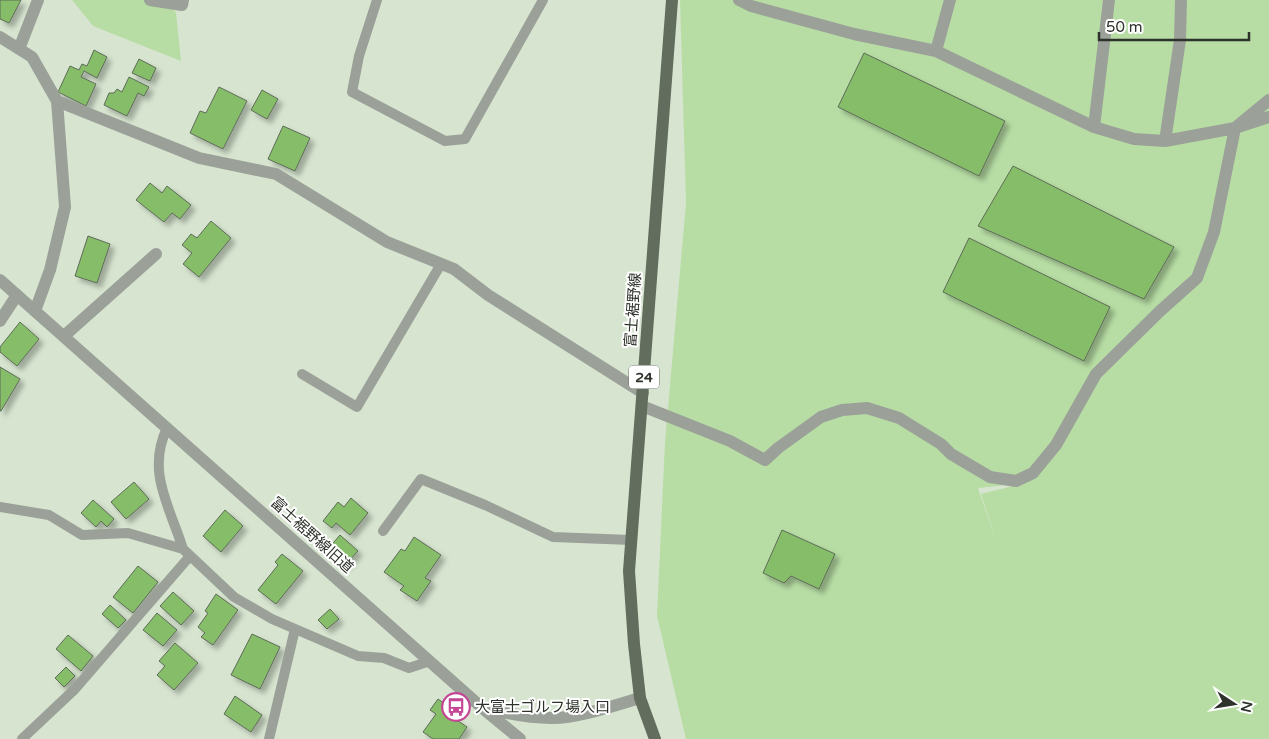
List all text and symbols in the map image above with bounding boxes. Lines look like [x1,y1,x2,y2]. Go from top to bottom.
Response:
scale bar [1099,10,1249,42]
text: 50 m [1106,18,1143,36]
street label: 富士裾野線 [621,272,645,348]
road number: 24 [629,366,659,388]
street label: 富士裾野線旧道 [267,493,357,577]
north arrow [1209,679,1259,729]
bus stop icon: 大富士ゴルフ場入口 [441,692,471,722]
place label: 大富士ゴルフ場入口 [475,698,610,716]
text: N [1237,699,1256,714]

